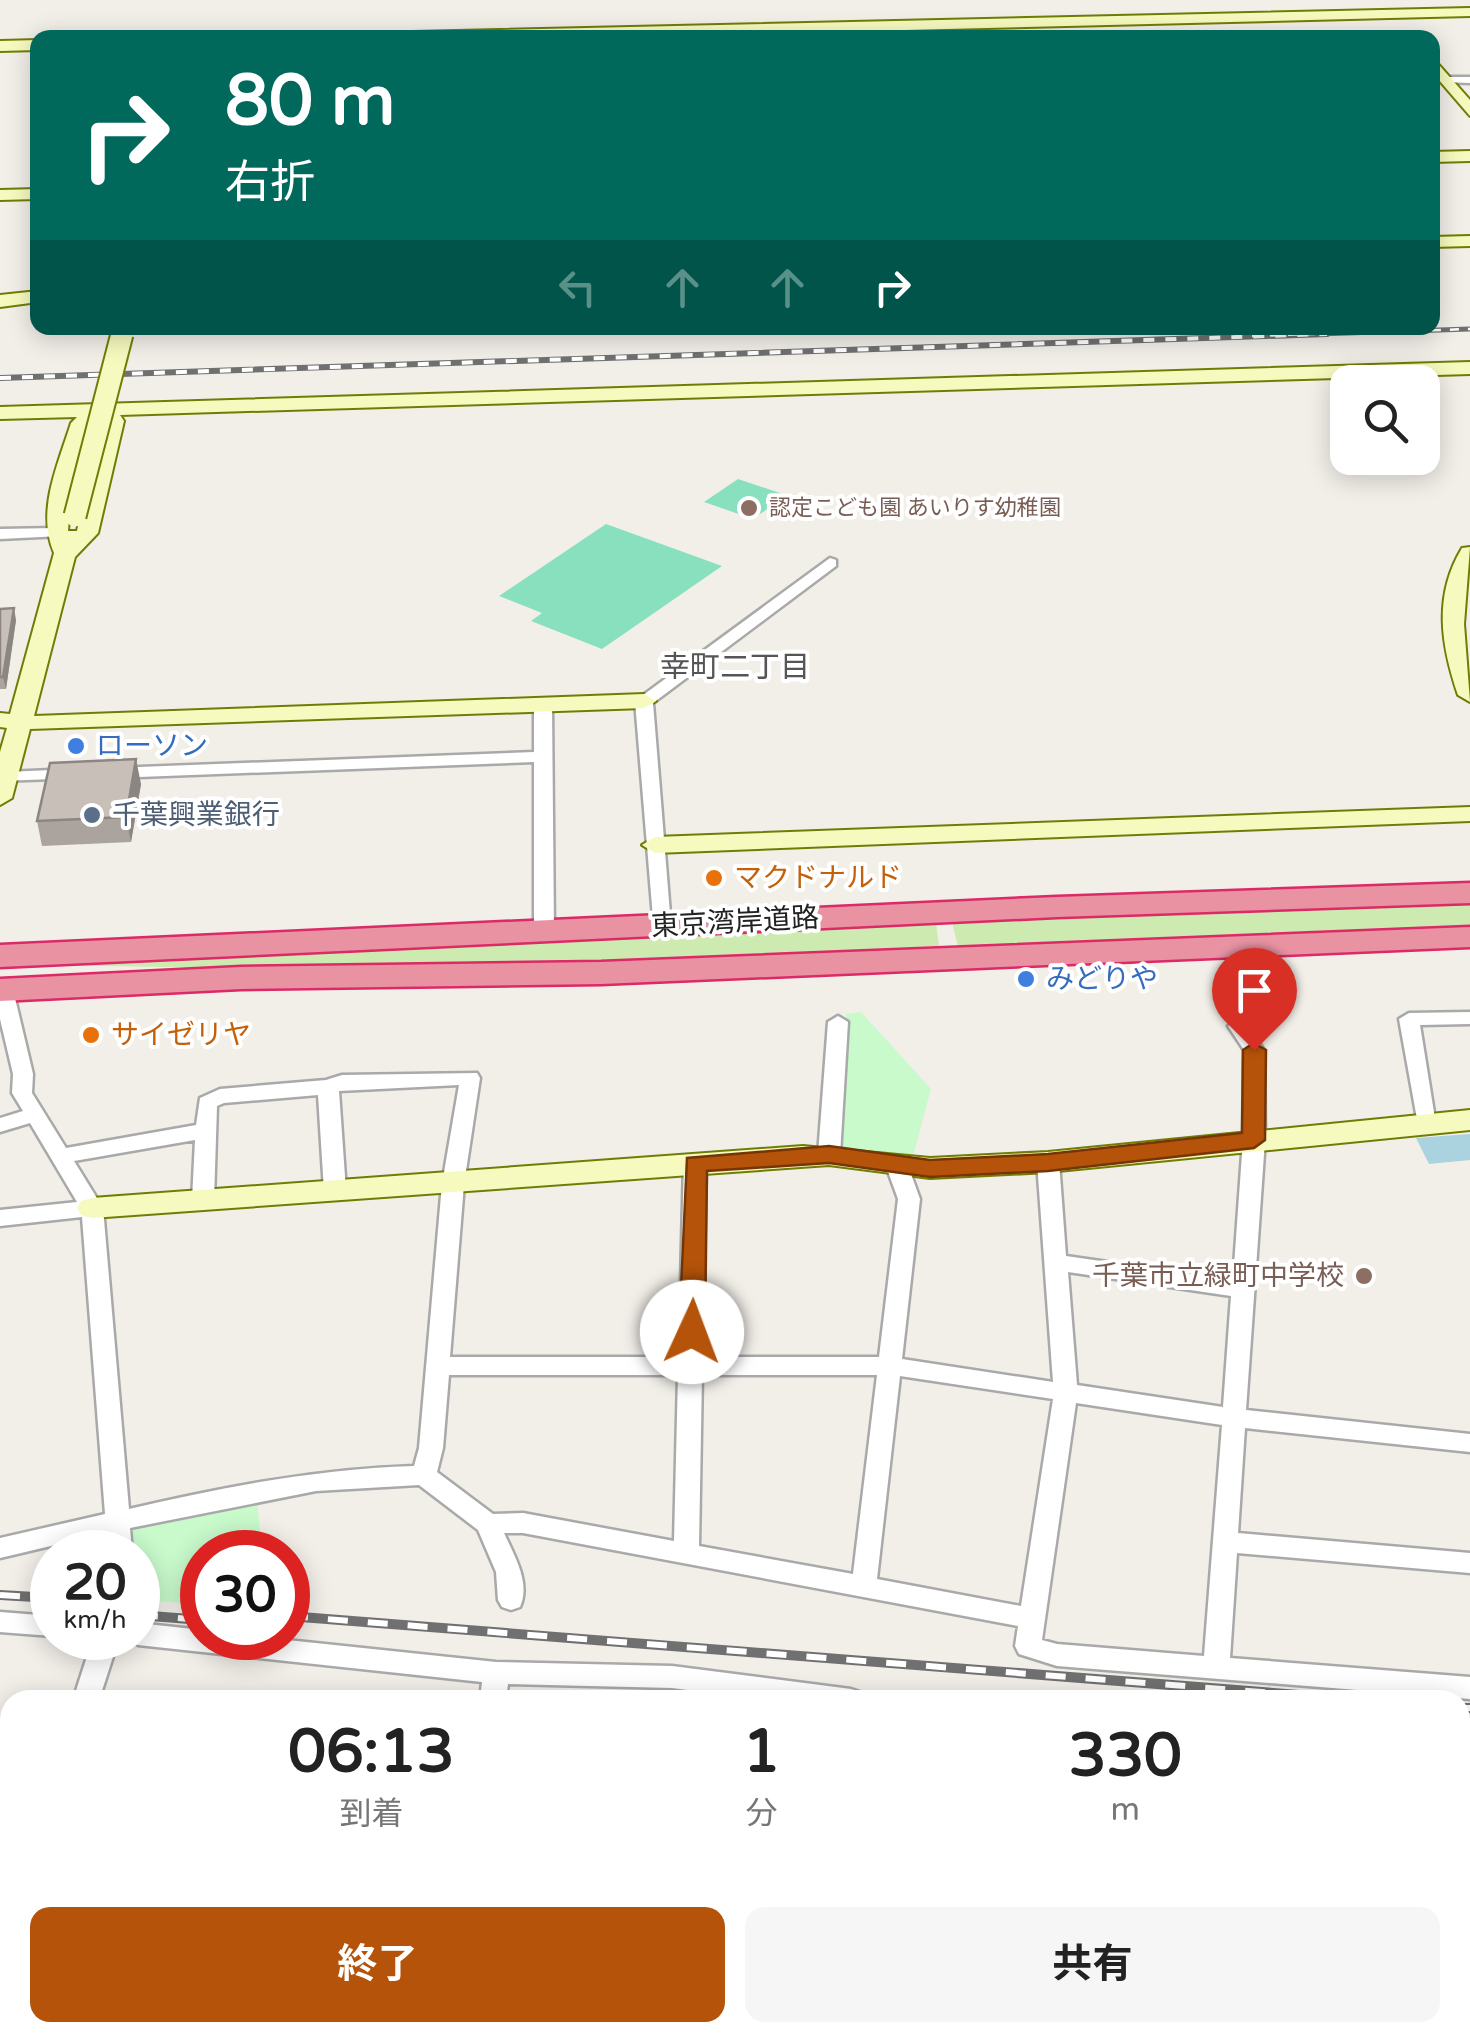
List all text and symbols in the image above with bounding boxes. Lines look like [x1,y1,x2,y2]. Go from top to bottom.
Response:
text: 80 m [225,60,395,144]
icon: right [60,70,190,200]
text: 右折 [225,156,315,210]
icon: left [550,260,605,315]
icon: ahead [655,260,710,315]
icon: ahead [760,260,815,315]
icon: right [865,260,920,315]
map controls [1330,365,1440,475]
button: search [1330,365,1440,475]
place label: 認定こども園 あいりす幼稚園 [769,495,1061,521]
marker: 認定こども園 あいりす幼稚園 [738,497,760,519]
district label: 幸町二丁目 [660,649,810,686]
place label: ローソン [96,729,208,763]
marker: ローソン [65,735,87,757]
place label: 千葉興業銀行 [112,798,280,832]
marker: 千葉興業銀行 [81,804,103,826]
place label: マクドナルド [734,861,902,895]
marker: マクドナルド [703,867,725,889]
street label: 東京湾岸道路 [650,901,820,943]
pin [1212,948,1297,1051]
place label: みどりや [1046,962,1158,996]
icon: arrive [1227,963,1282,1018]
marker: みどりや [1015,968,1037,990]
place label: サイゼリヤ [111,1018,251,1052]
marker: サイゼリヤ [80,1024,102,1046]
place label: 千葉市立緑町中学校 [1092,1259,1344,1293]
marker: 千葉市立緑町中学校 [1353,1265,1375,1287]
position arrow [640,1280,744,1384]
speed limit sign: 30 [180,1530,310,1660]
text: 20 [64,1553,126,1613]
text: km/h [64,1605,126,1635]
text: 06:13 [288,1716,455,1788]
text: 1 [743,1716,780,1788]
text: 330 [1069,1720,1182,1792]
text: m [1111,1791,1140,1829]
text: 到着 [339,1795,403,1833]
text: 分 [746,1795,778,1833]
button: 終了 [30,1907,725,2022]
button: 共有 [745,1907,1440,2022]

